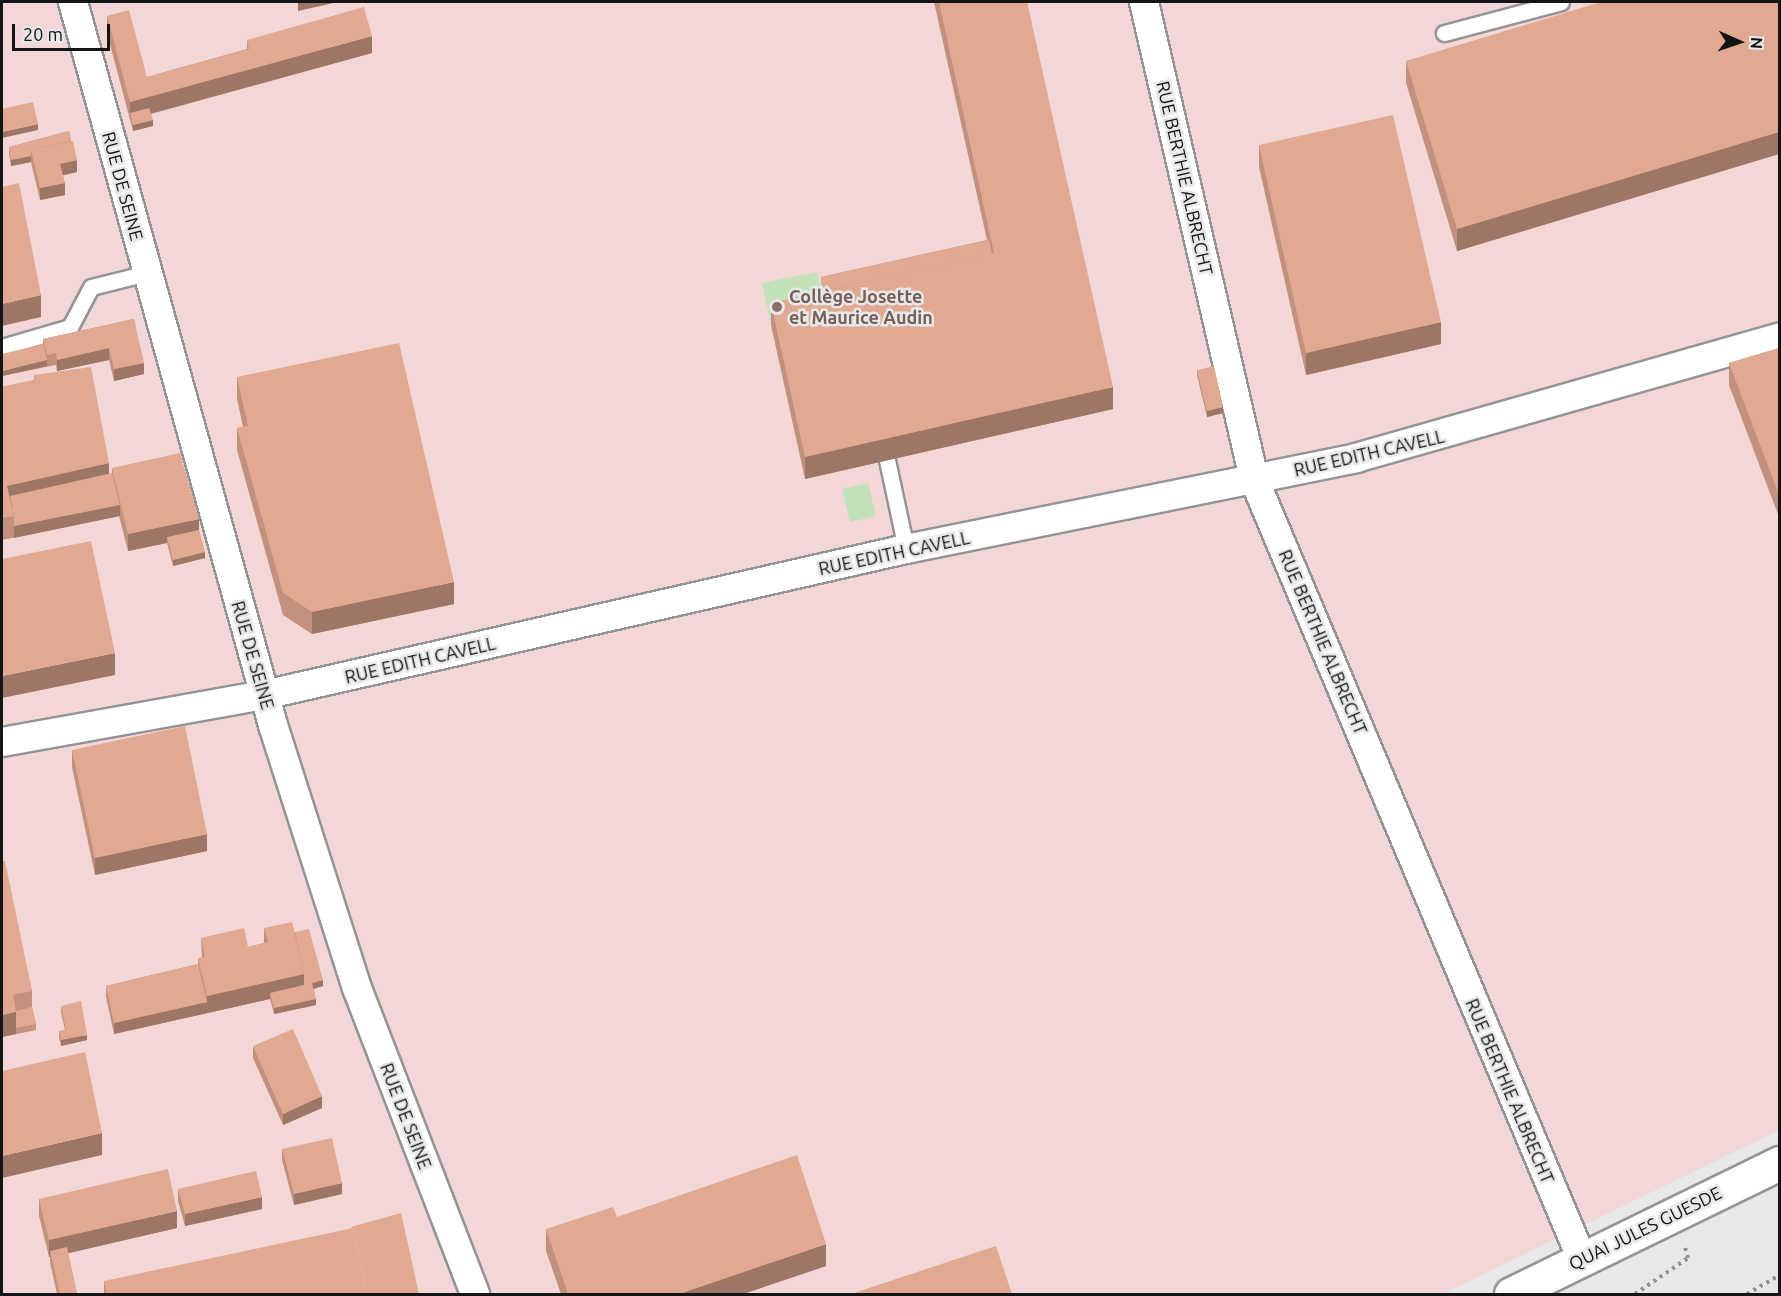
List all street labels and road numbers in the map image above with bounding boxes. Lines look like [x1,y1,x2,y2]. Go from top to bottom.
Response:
street label: RUE BERTHIE ALBRECHT [1152,79,1218,277]
street label: RUE DE SEINE [98,129,148,243]
street label: RUE EDITH CAVELL [1292,425,1446,481]
street label: RUE EDITH CAVELL [816,526,972,580]
street label: RUE BERTHIE ALBRECHT [1274,546,1372,738]
street label: RUE DE SEINE [227,598,279,712]
street label: RUE EDITH CAVELL [343,632,497,688]
street label: RUE BERTHIE ALBRECHT [1461,995,1559,1187]
street label: RUE DE SEINE [376,1060,436,1172]
street label: QUAI JULES GUESDE [1565,1182,1725,1274]

